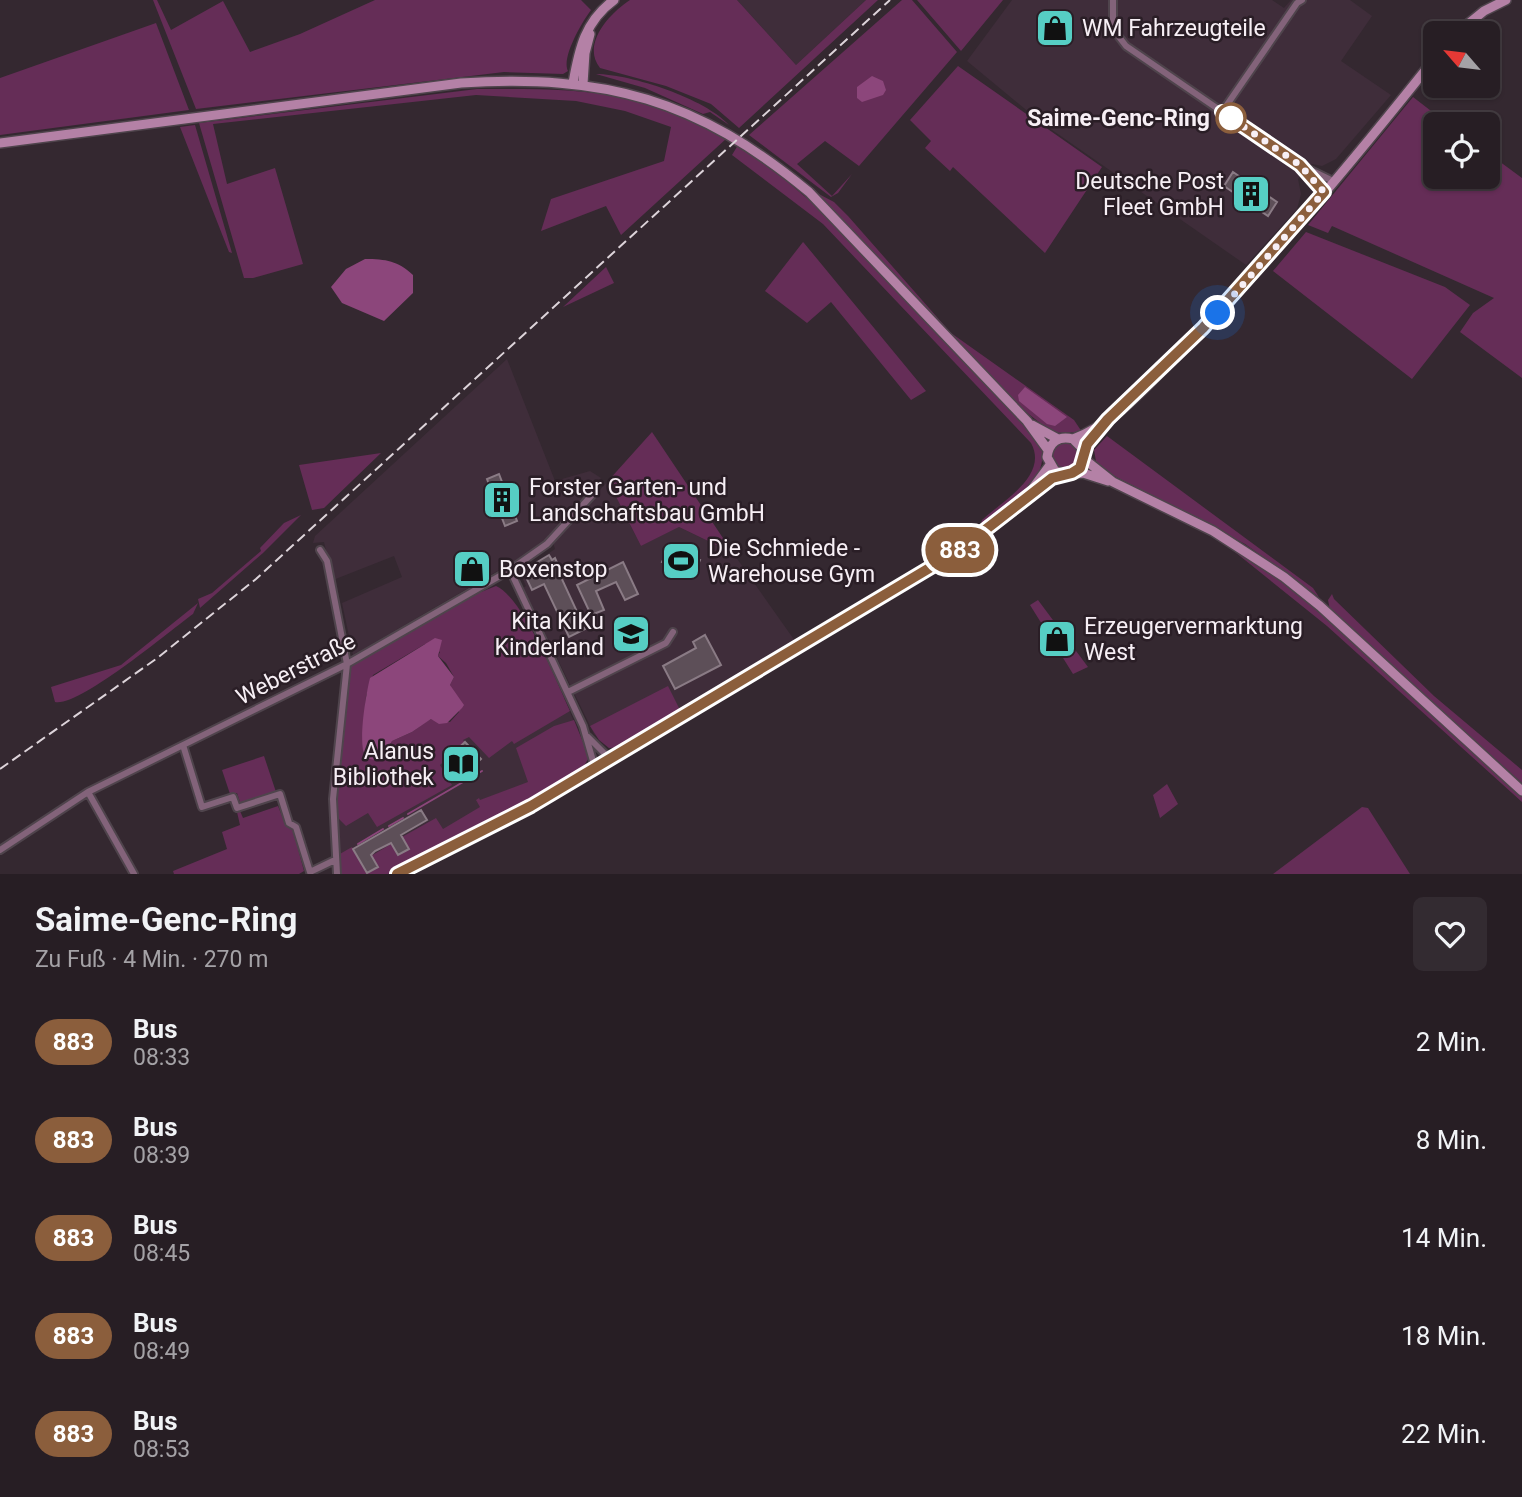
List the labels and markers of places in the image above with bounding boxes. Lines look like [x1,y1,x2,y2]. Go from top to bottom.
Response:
shop icon: WM Fahrzeugteile [1034,7,1076,49]
place label: WM Fahrzeugteile [1082,15,1266,42]
marker: Saime-Genc-Ring [1216,103,1246,133]
place label: Saime-Genc-Ring [1027,105,1210,132]
place label: Deutsche Post Fleet GmbH [1075,168,1224,221]
building icon: Deutsche Post Fleet GmbH [1230,173,1272,215]
place label: Forster Garten- und Landschaftsbau GmbH [529,474,765,527]
building icon: Forster Garten- und Landschaftsbau GmbH [481,479,523,521]
place label: Die Schmiede - Warehouse Gym [708,535,875,588]
sports icon: Die Schmiede - Warehouse Gym [660,540,702,582]
shop icon: Boxenstop [451,548,493,590]
place label: Boxenstop [499,556,608,583]
place label: Kita KiKu Kinderland [495,608,604,661]
school or university icon: Kita KiKu Kinderland [610,613,652,655]
place label: Erzeugervermarktung West [1084,613,1303,666]
shop icon: Erzeugervermarktung West [1036,618,1078,660]
place label: Alanus Bibliothek [333,738,434,791]
library icon: Alanus Bibliothek [440,743,482,785]

